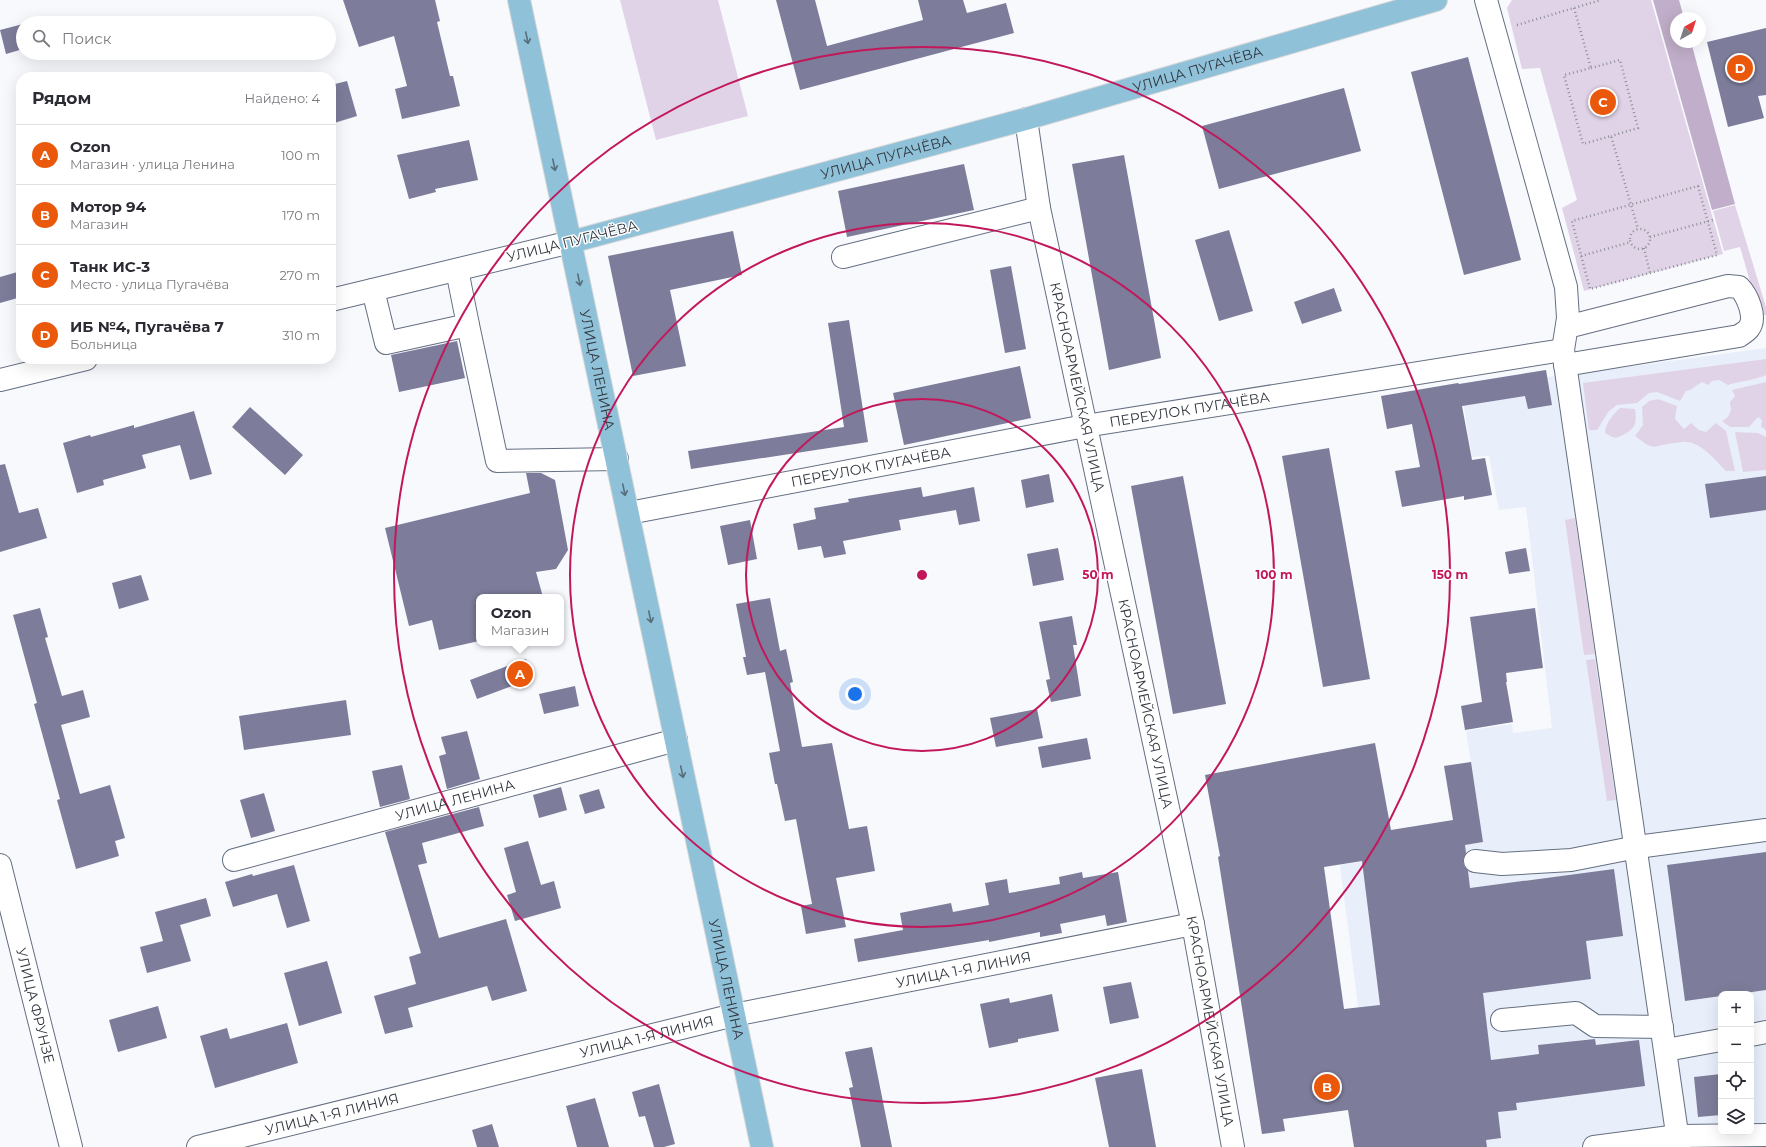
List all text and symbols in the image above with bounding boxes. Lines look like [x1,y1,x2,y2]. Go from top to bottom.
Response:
north arrow [1670,12,1706,48]
search box [16,16,336,60]
icon: search [30,27,52,49]
text: Поиск [62,29,111,48]
one-way arrow [524,31,532,44]
street label: УЛИЦА ПУГАЧЁВА [1131,42,1265,97]
pin: D [1727,53,1753,83]
pin: C [1590,87,1616,117]
text: Рядом [32,88,91,108]
text: Найдено: 4 [245,90,320,106]
street label: УЛИЦА ПУГАЧЁВА [819,131,953,183]
text: Ozon [70,137,111,156]
text: A [40,147,50,163]
text: 100 m [281,147,320,163]
text: Магазин · улица Ленина [70,156,235,172]
one-way arrow [551,158,559,171]
text: Мотор 94 [70,197,146,216]
text: B [40,207,50,223]
text: 170 m [282,207,320,223]
text: Магазин [70,216,129,232]
street label: УЛИЦА ПУГАЧЁВА [505,216,640,266]
text: Танк ИС-3 [70,257,150,276]
text: C [40,267,50,283]
text: 270 m [279,267,320,283]
one-way arrow [575,274,583,287]
text: Место · улица Пугачёва [70,276,229,292]
street label: КРАСНОАРМЕЙСКАЯ УЛИЦА [1046,280,1109,494]
street label: УЛИЦА ЛЕНИНА [576,308,619,432]
text: ИБ №4, Пугачёва 7 [70,317,224,336]
text: D [40,327,50,343]
text: 310 m [282,327,320,343]
text: Больница [70,336,137,352]
street label: ПЕРЕУЛОК ПУГАЧЁВА [1108,388,1272,431]
street label: ПЕРЕУЛОК ПУГАЧЁВА [789,443,953,491]
one-way arrow [620,483,628,496]
text: 50 m [1082,567,1114,582]
text: 100 m [1256,567,1292,582]
text: 150 m [1432,567,1468,582]
centre of rings [915,568,929,582]
popup [476,594,564,646]
street label: КРАСНОАРМЕЙСКАЯ УЛИЦА [1114,597,1177,811]
text: Ozon [491,603,532,622]
one-way arrow [647,610,655,623]
text: Магазин [491,622,549,638]
pin: A [507,659,533,689]
your location [845,684,865,704]
one-way arrow [679,765,687,778]
street label: УЛИЦА ЛЕНИНА [393,775,517,825]
street label: КРАСНОАРМЕЙСКАЯ УЛИЦА [1182,914,1238,1129]
street label: УЛИЦА ЛЕНИНА [705,917,748,1042]
street label: УЛИЦА ФРУНЗЕ [12,946,59,1065]
street label: УЛИЦА 1-Я ЛИНИЯ [895,947,1033,992]
map controls [1718,991,1754,1135]
button: + [1718,991,1754,1027]
street label: УЛИЦА 1-Я ЛИНИЯ [578,1011,715,1062]
button: − [1718,1027,1754,1063]
button: locate [1718,1063,1754,1099]
pin: B [1314,1072,1340,1102]
street label: УЛИЦА 1-Я ЛИНИЯ [263,1089,401,1139]
button: layers [1718,1099,1754,1135]

